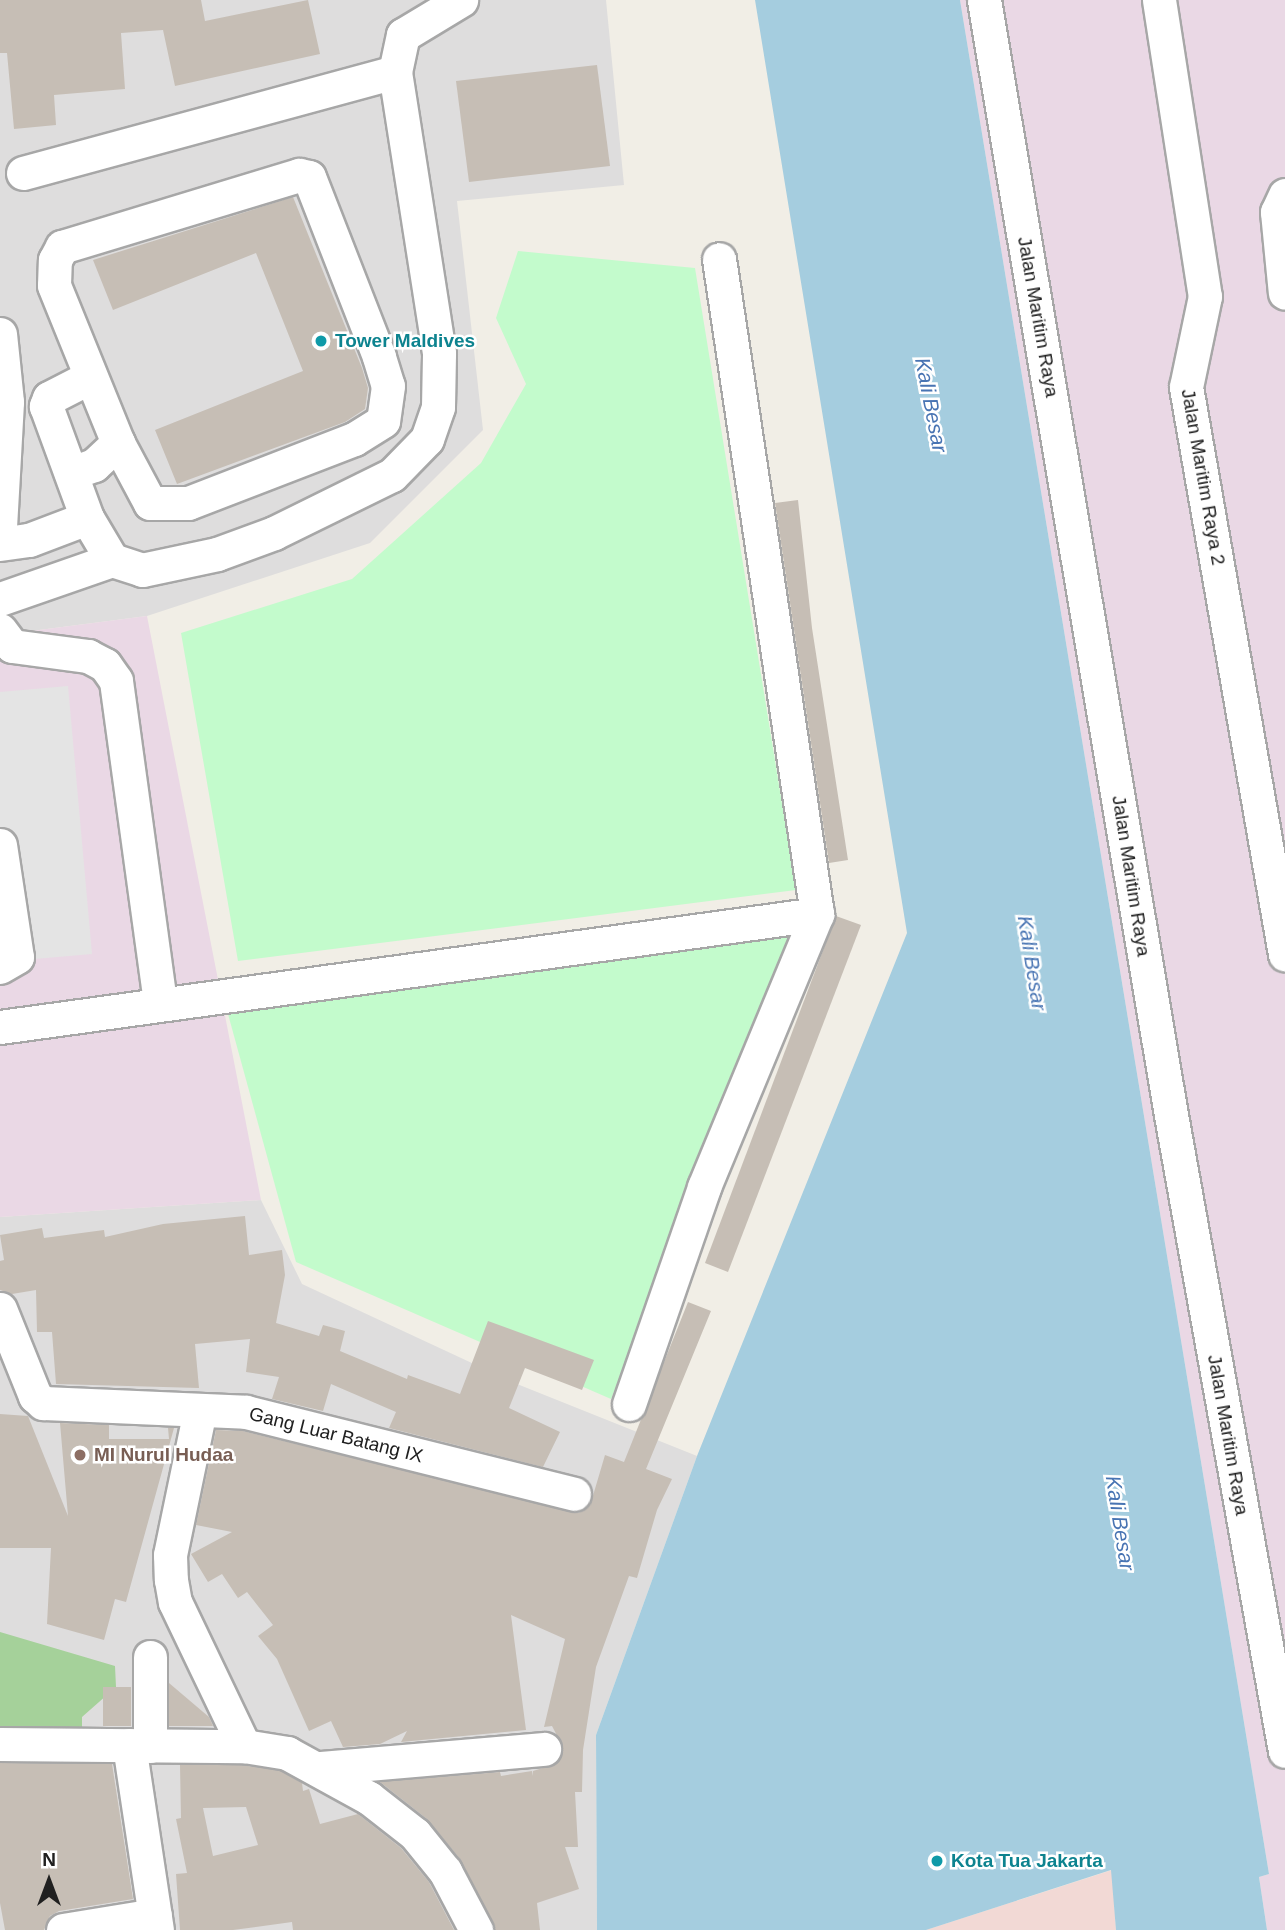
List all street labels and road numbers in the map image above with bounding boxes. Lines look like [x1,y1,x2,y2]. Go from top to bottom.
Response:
street label: Jalan Maritim Raya [1013,235,1063,399]
street label: Jalan Maritim Raya 2 [1176,387,1230,567]
street label: Jalan Maritim Raya [1107,794,1155,958]
street label: Jalan Maritim Raya [1203,1353,1253,1517]
street label: Gang Luar Batang IX [247,1402,425,1468]

